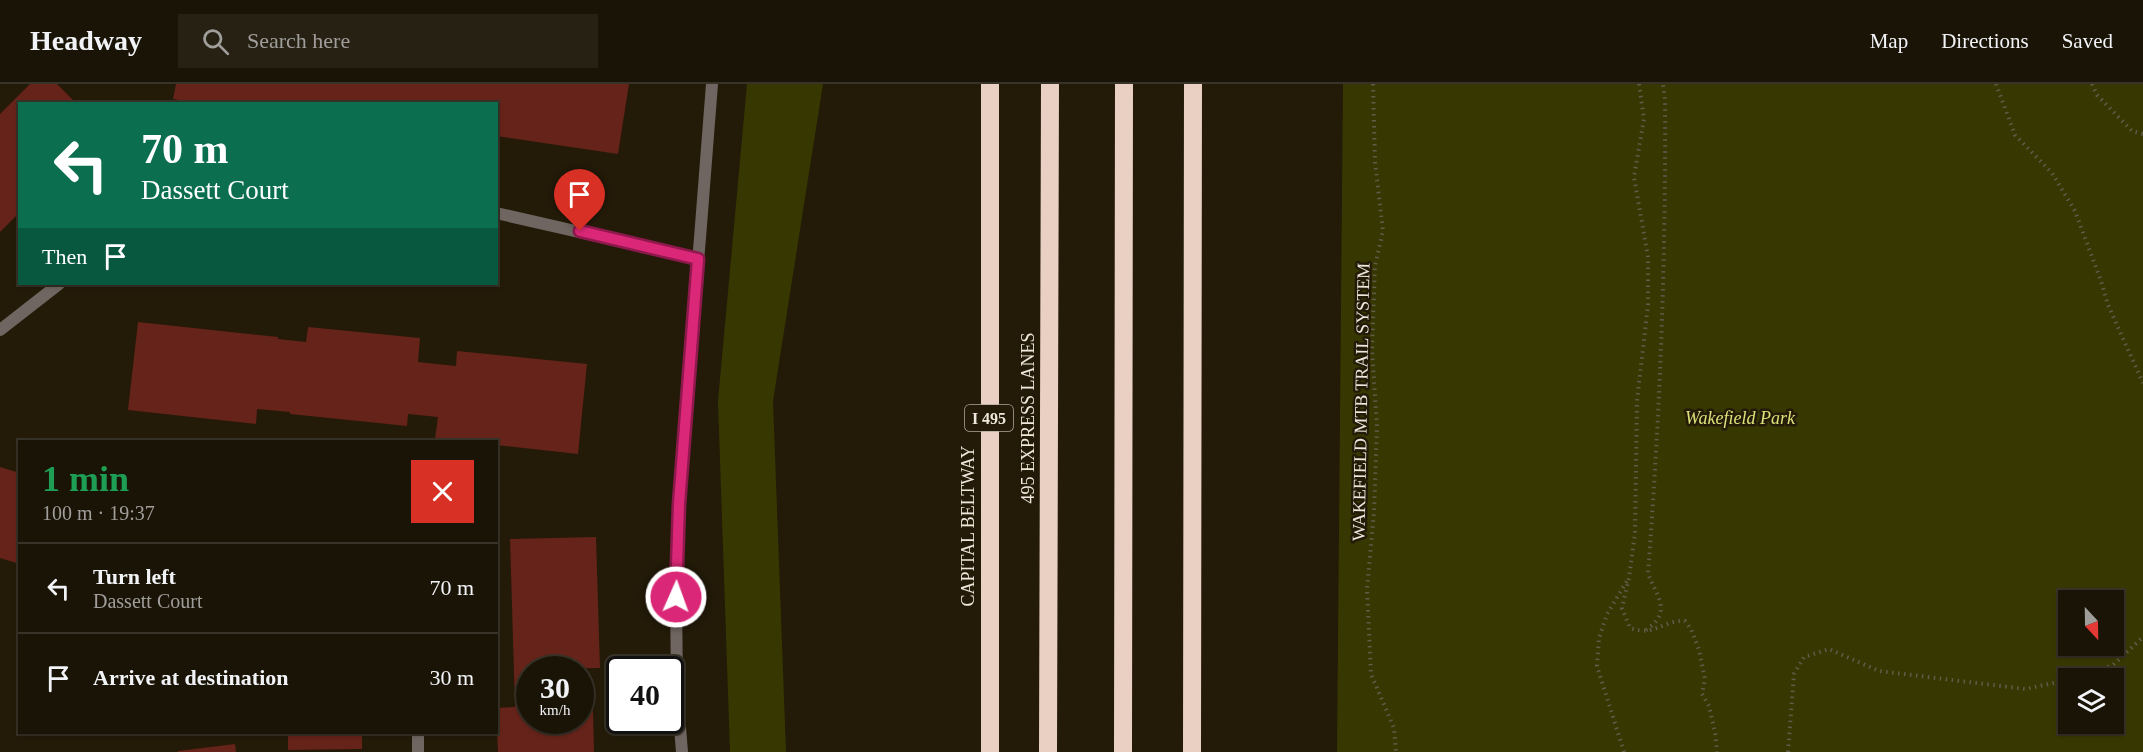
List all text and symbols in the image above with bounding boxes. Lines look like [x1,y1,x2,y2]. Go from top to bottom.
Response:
search box [178,14,598,68]
text: Headway [30,25,142,56]
icon: search [199,25,232,58]
text: Search here [247,28,350,53]
text: Map [1870,29,1908,53]
text: Directions [1941,29,2029,53]
text: Saved [2062,29,2113,53]
icon: left [42,126,120,204]
text: 70 m [141,126,229,172]
pin [554,169,605,231]
text: Dassett Court [141,175,289,205]
icon: arrive [563,178,596,211]
icon: arrive [99,240,132,273]
text: Then [42,244,87,269]
street label: WAKEFIELD MTB TRAIL SYSTEM [1349,263,1373,541]
street label: 495 EXPRESS LANES [1018,332,1038,504]
road number: I 495 [965,405,1013,431]
park label: Wakefield Park [1685,408,1796,428]
street label: CAPITAL BELTWAY [958,445,978,607]
text: 1 min [42,459,129,499]
button: close [411,460,474,523]
text: 100 m · 19:37 [42,502,155,524]
text: Turn left [93,564,176,589]
position arrow [644,565,708,629]
icon: left [42,572,75,605]
text: 70 m [429,575,474,600]
text: Dassett Court [93,590,202,612]
north arrow [2058,590,2124,656]
map controls [2058,590,2124,734]
speed limit sign: 40 [606,656,684,734]
icon: arrive [42,662,75,695]
text: Arrive at destination [93,665,289,690]
text: 30 m [429,665,474,690]
button: layers [2058,668,2124,734]
text: 30 [540,671,570,704]
text: km/h [540,702,570,718]

